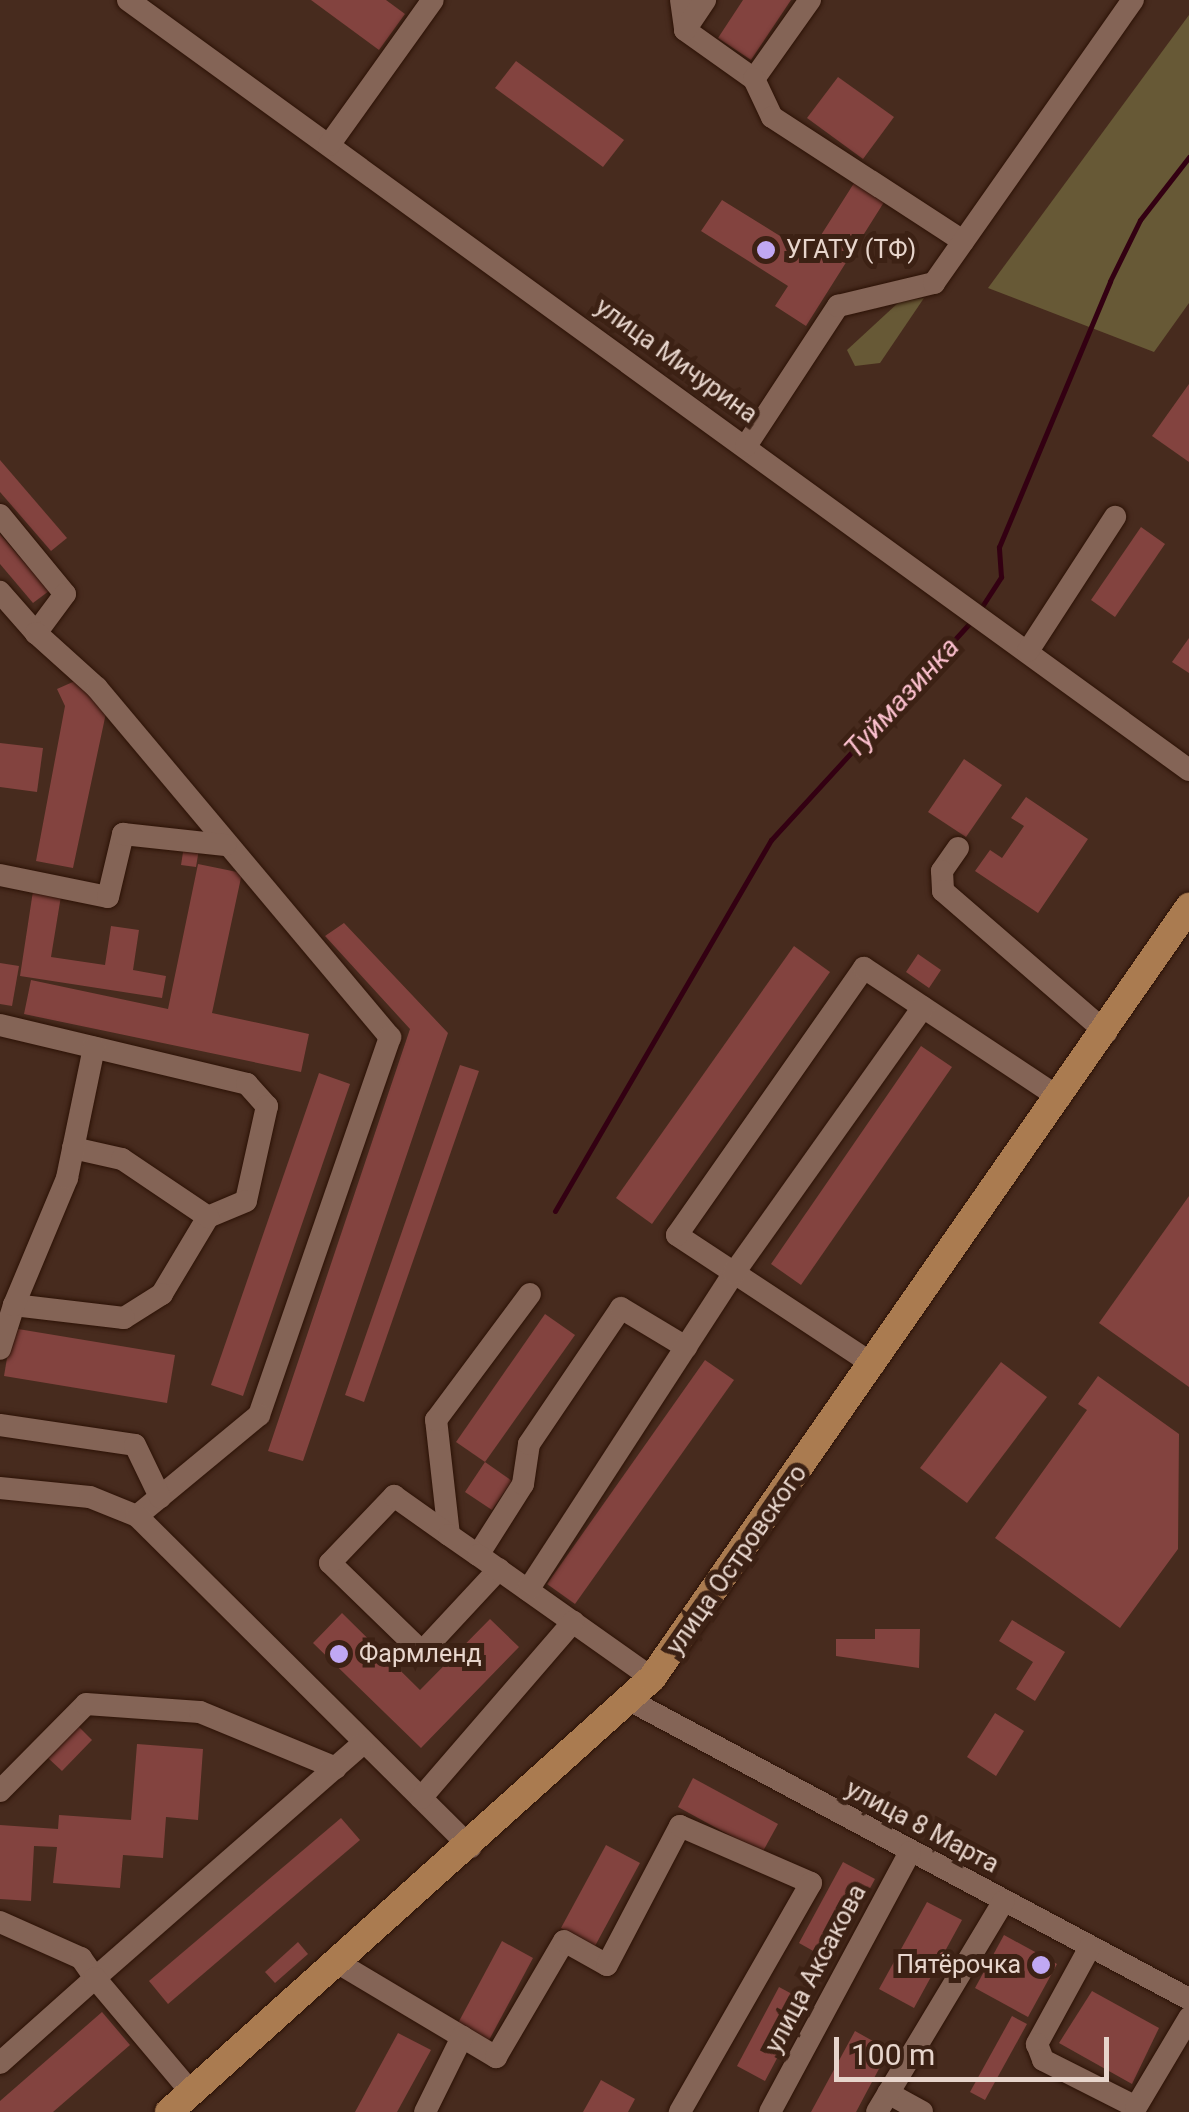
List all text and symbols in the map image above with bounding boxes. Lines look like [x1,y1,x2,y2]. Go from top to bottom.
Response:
place label: УГАТУ (ТФ) [786,235,916,265]
marker: УГАТУ (ТФ) [755,239,777,261]
street label: улица Мичурина [589,292,763,430]
water label: Туймазинка [837,630,967,766]
street label: улица Островского [660,1459,814,1661]
place label: Фармленд [359,1639,482,1669]
marker: Фармленд [328,1643,350,1665]
street label: улица 8 Марта [840,1774,1004,1880]
street label: улица Аксакова [759,1880,873,2058]
place label: Пятёрочка [896,1950,1021,1980]
marker: Пятёрочка [1030,1954,1052,1976]
scale bar [839,2017,1114,2079]
text: 100 m [851,2037,935,2072]

